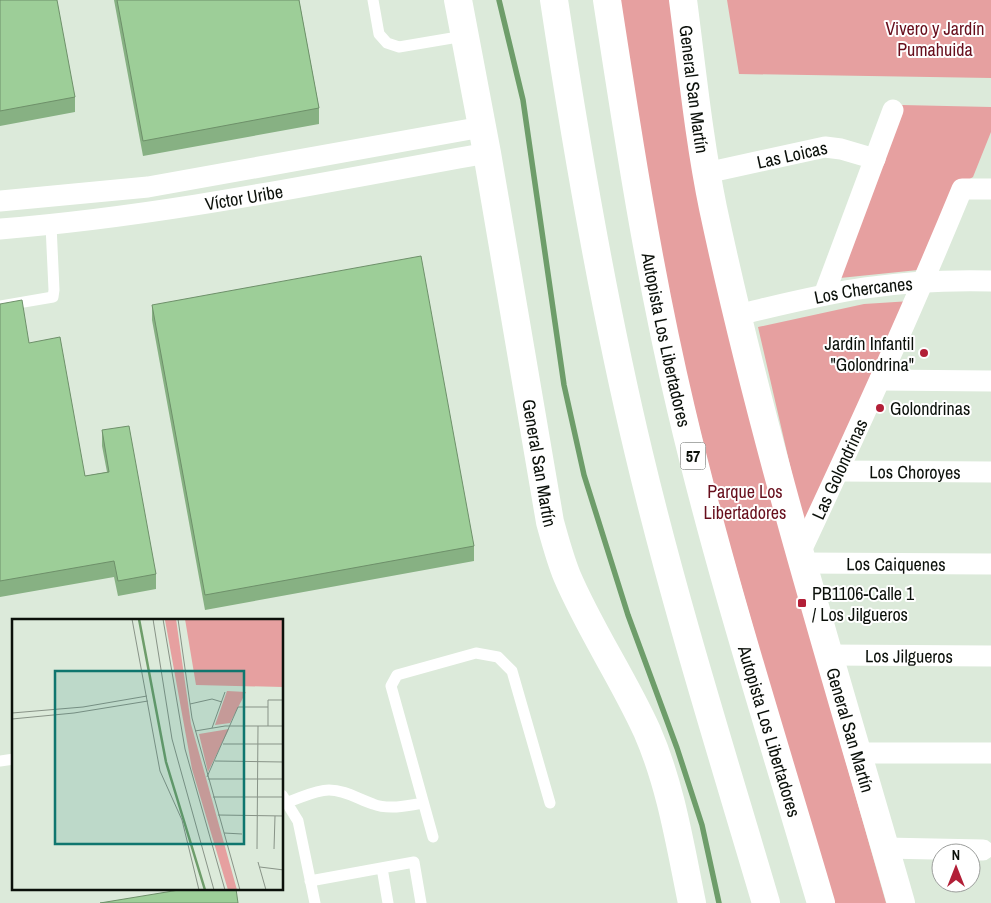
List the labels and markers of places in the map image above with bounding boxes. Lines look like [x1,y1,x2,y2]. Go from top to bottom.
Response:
place label: Jardín Infantil "Golondrina" [825,331,914,377]
marker: Jardín Infantil "Golondrina" [918,347,930,359]
place label: Golondrinas [890,396,970,421]
marker: Golondrinas [874,402,886,414]
place label: PB1106-Calle 1 / Los Jilgueros [812,581,915,627]
marker: PB1106-Calle 1 / Los Jilgueros [796,597,808,609]

